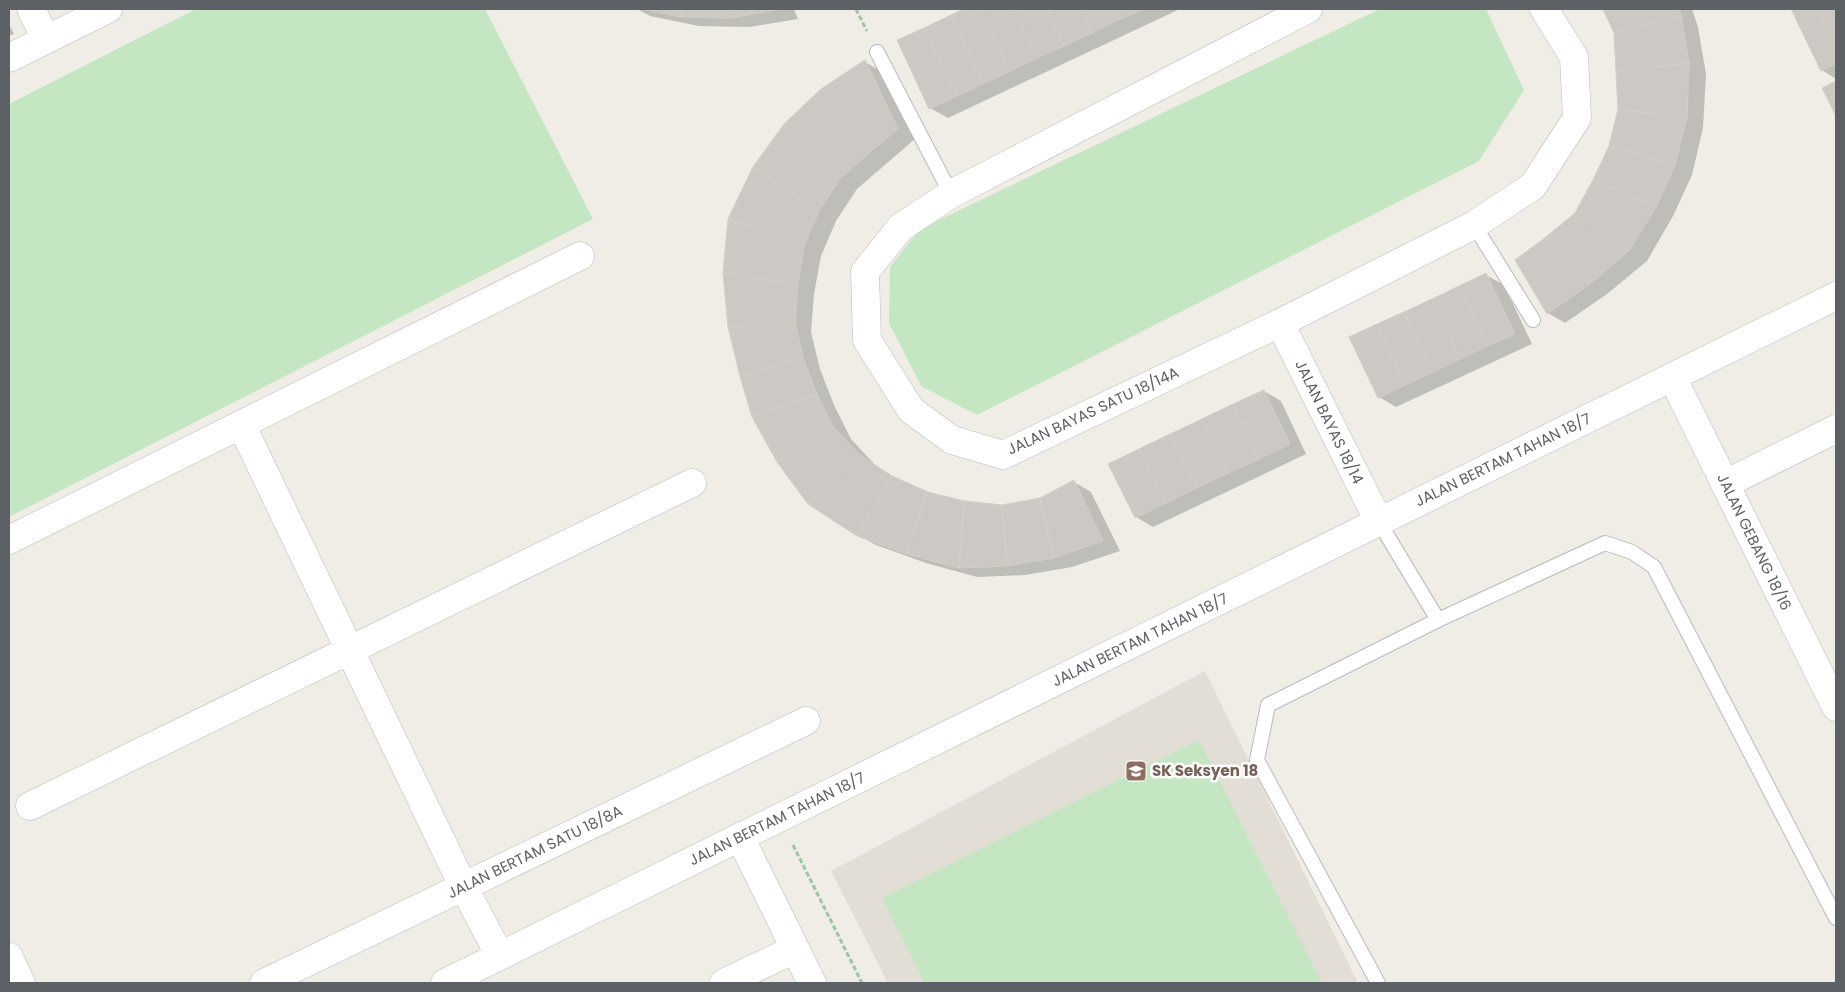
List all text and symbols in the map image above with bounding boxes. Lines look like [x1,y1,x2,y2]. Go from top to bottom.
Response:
street label: JALAN BAYAS 18/14 [1290,356,1369,487]
street label: JALAN BAYAS SATU 18/14A [1004,361,1182,460]
street label: JALAN BERTAM TAHAN 18/7 [1411,408,1594,511]
street label: JALAN GEBANG 18/16 [1712,470,1797,614]
street label: JALAN BERTAM TAHAN 18/7 [1048,588,1231,691]
school or university icon: SK Seksyen 18 [1124,759,1148,783]
place label: SK Seksyen 18 [1152,760,1258,781]
street label: JALAN BERTAM TAHAN 18/7 [685,767,868,870]
street label: JALAN BERTAM SATU 18/8A [444,800,626,903]

